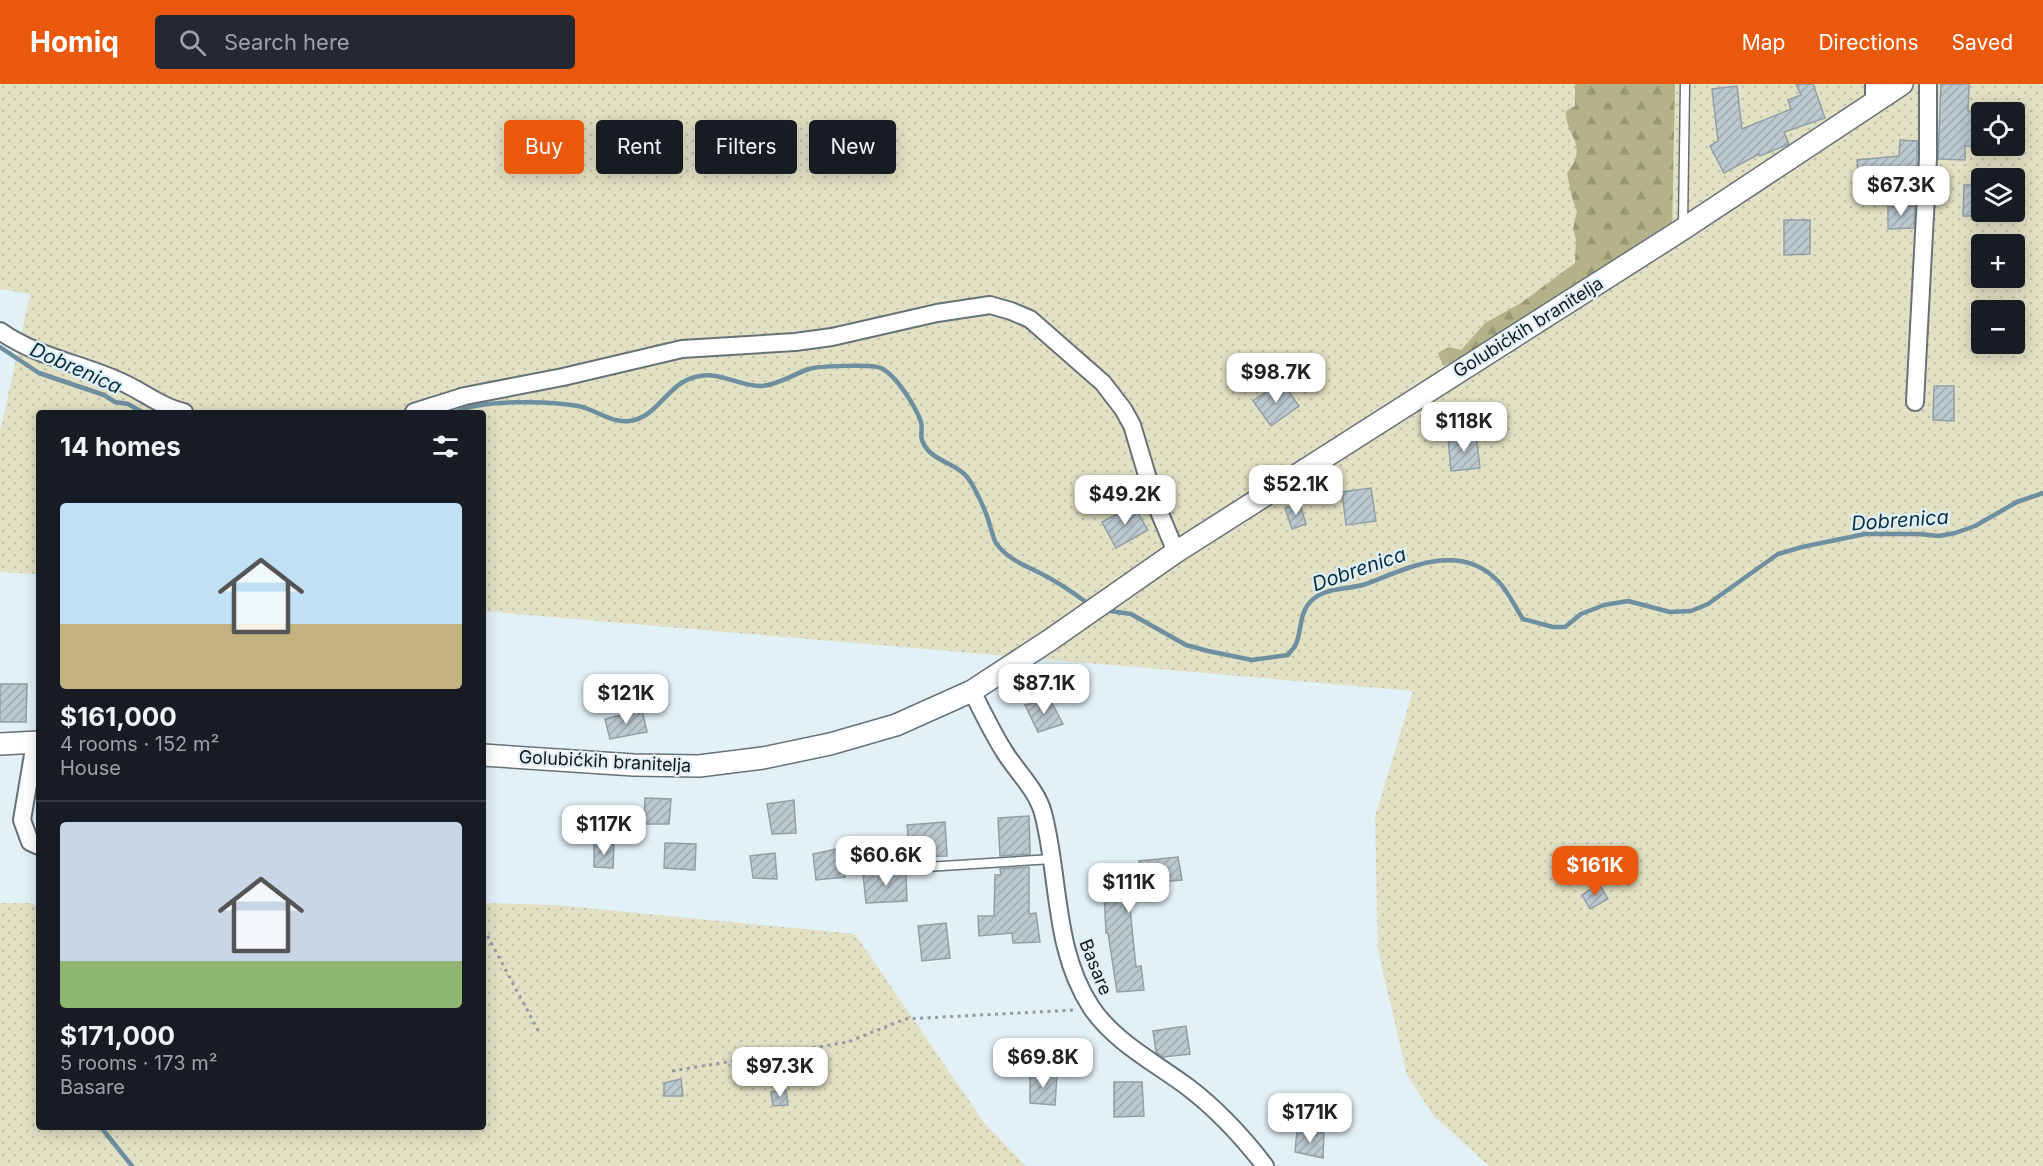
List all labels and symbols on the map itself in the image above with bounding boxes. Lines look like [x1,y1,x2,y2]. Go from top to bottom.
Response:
pin: $67.3K [1852,166,1950,217]
street label: Golubićkih branitelja [1449,272,1607,382]
water label: Dobrenica [26,337,126,399]
pin: $98.7K [1227,353,1325,404]
pin: $118K [1422,402,1506,453]
pin: $52.1K [1247,465,1345,516]
pin: $49.2K [1076,475,1174,526]
water label: Dobrenica [1850,505,1950,535]
water label: Dobrenica [1309,542,1409,596]
pin: $87.1K [995,664,1093,715]
pin: $121K [584,674,668,725]
street label: Golubićkih branitelja [518,746,692,776]
pin: $117K [562,805,646,856]
pin: $60.6K [837,836,935,887]
pin: $161K [1553,846,1637,897]
pin: $111K [1087,863,1171,914]
street label: Basare [1075,936,1117,998]
pin: $69.8K [994,1038,1092,1089]
pin: $97.3K [731,1047,829,1098]
pin: $171K [1268,1093,1352,1144]

